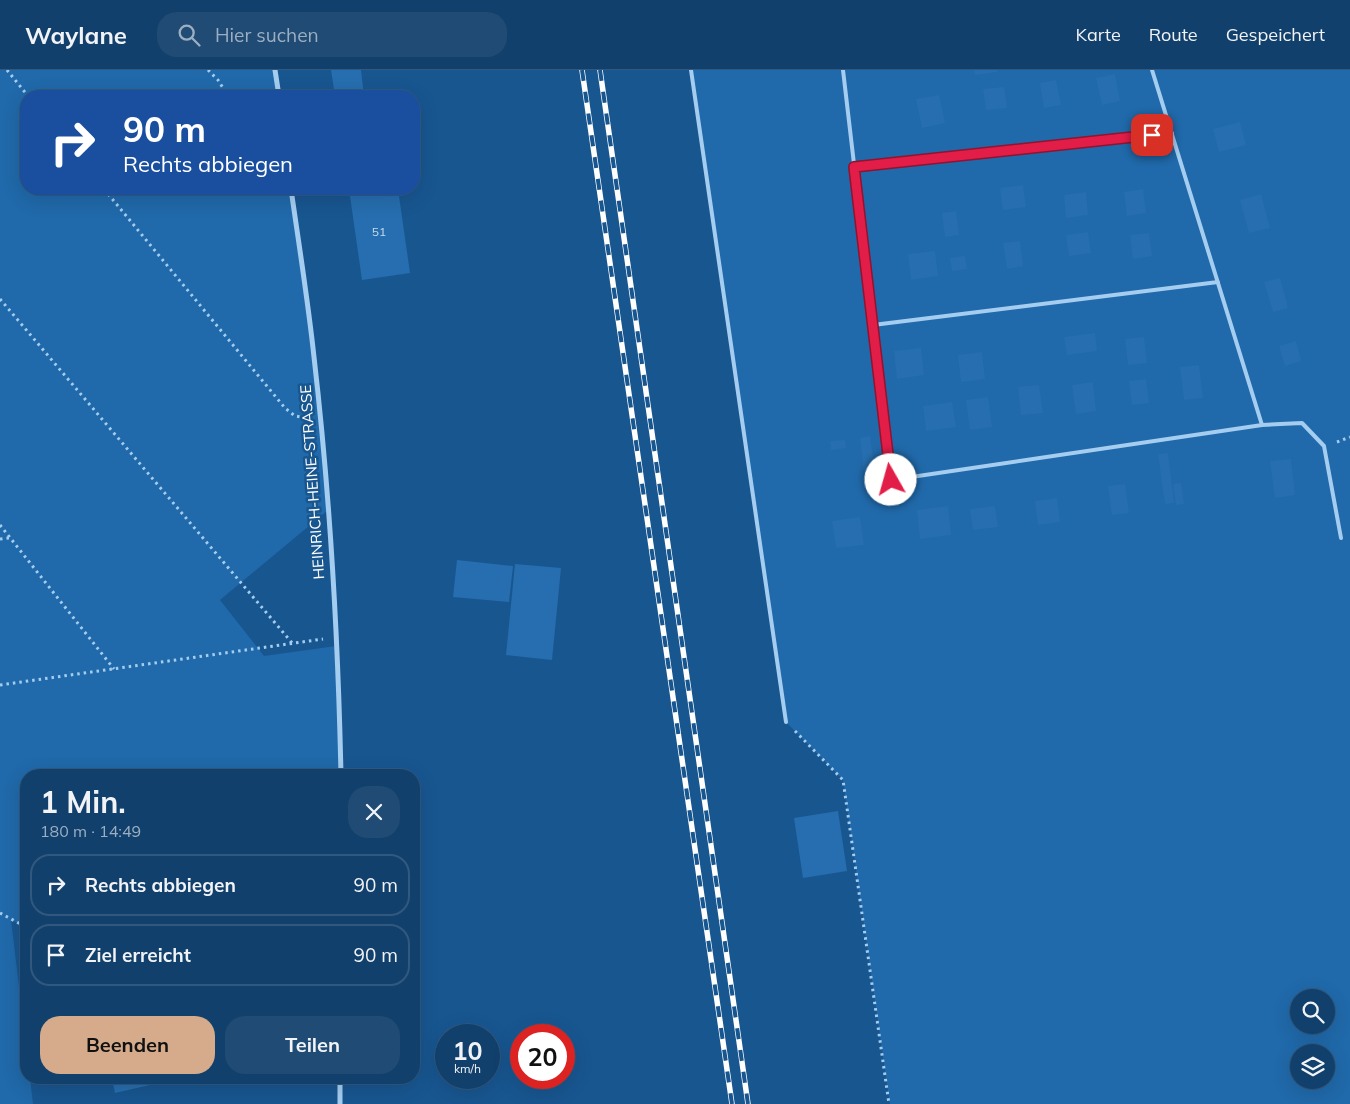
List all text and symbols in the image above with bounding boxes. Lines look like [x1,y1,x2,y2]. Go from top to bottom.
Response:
search box [157,12,507,57]
text: Waylane [25,20,127,50]
icon: search [175,21,203,49]
text: Hier suchen [215,23,319,47]
text: Karte [1076,23,1121,46]
text: Route [1149,23,1198,46]
text: Gespeichert [1226,23,1325,46]
text: 90 m [123,107,206,151]
icon: right [40,110,105,175]
pin [1131,114,1173,156]
icon: arrive [1138,121,1166,149]
text: Rechts abbiegen [123,150,293,178]
house number: 51 [372,224,386,239]
street label: HEINRICH-HEINE-STRASSE [296,384,328,580]
position arrow [864,453,916,505]
text: 1 Min. [40,783,126,821]
button: close [348,786,400,838]
text: 180 m · 14:49 [40,821,141,841]
icon: right [42,871,70,899]
text: Rechts abbiegen [85,873,236,897]
text: 90 m [354,873,398,897]
icon: arrive [42,941,70,969]
text: Ziel erreicht [85,943,191,967]
text: 90 m [354,943,398,967]
map controls [1290,989,1335,1089]
button: search [1290,989,1335,1034]
button: Beenden [40,1016,215,1074]
button: Teilen [225,1016,400,1074]
speed limit sign: 20 [510,1024,575,1089]
text: 10 [452,1035,483,1066]
button: layers [1290,1044,1335,1089]
text: km/h [454,1061,481,1076]

